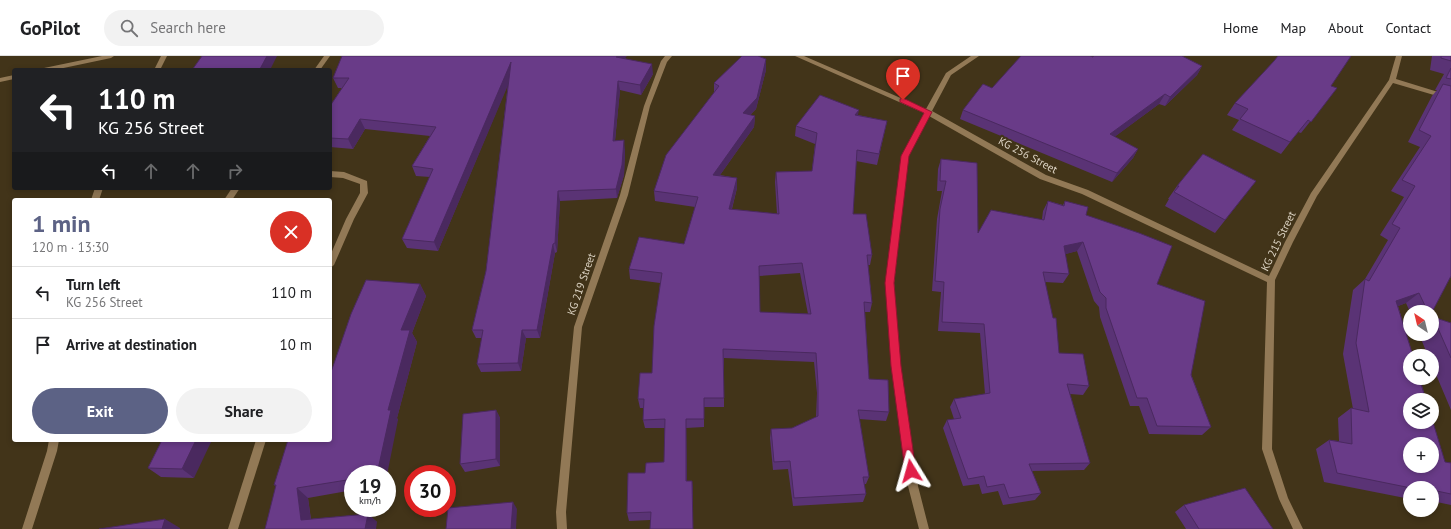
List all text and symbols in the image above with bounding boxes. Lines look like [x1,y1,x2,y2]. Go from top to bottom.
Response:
search box [104,10,384,46]
text: GoPilot [20,16,80,40]
icon: search [118,17,140,39]
text: Search here [150,18,226,37]
text: Home [1223,19,1258,37]
text: Map [1280,19,1306,37]
text: About [1328,19,1364,37]
text: Contact [1386,19,1431,37]
pin [886,59,920,100]
icon: arrive [892,65,914,87]
text: 110 m [98,80,175,117]
icon: left [32,84,84,136]
text: KG 256 Street [98,116,204,139]
street label: KG 256 Street [996,134,1060,177]
icon: left [98,160,120,182]
icon: ahead [140,160,162,182]
icon: ahead [182,160,204,182]
icon: right [224,160,246,182]
text: 1 min [32,208,91,239]
street label: KG 215 Street [1257,209,1299,273]
button: close [270,211,312,253]
text: 120 m · 13:30 [32,239,109,256]
street label: KG 219 Street [564,251,598,317]
text: Turn left [66,275,120,294]
icon: left [32,282,54,304]
text: 110 m [271,283,312,302]
text: KG 256 Street [66,294,143,311]
north arrow [1403,305,1439,341]
map controls [1403,305,1439,517]
icon: arrive [32,334,54,356]
text: Arrive at destination [66,335,197,354]
text: 10 m [279,335,312,354]
button: search [1403,349,1439,385]
button: Exit [32,388,168,434]
button: Share [176,388,312,434]
button: layers [1403,393,1439,429]
button: + [1403,437,1439,473]
position arrow [890,450,932,492]
speed limit sign: 30 [404,465,456,517]
text: 19 [359,473,381,499]
button: − [1403,481,1439,517]
text: km/h [359,494,381,507]

